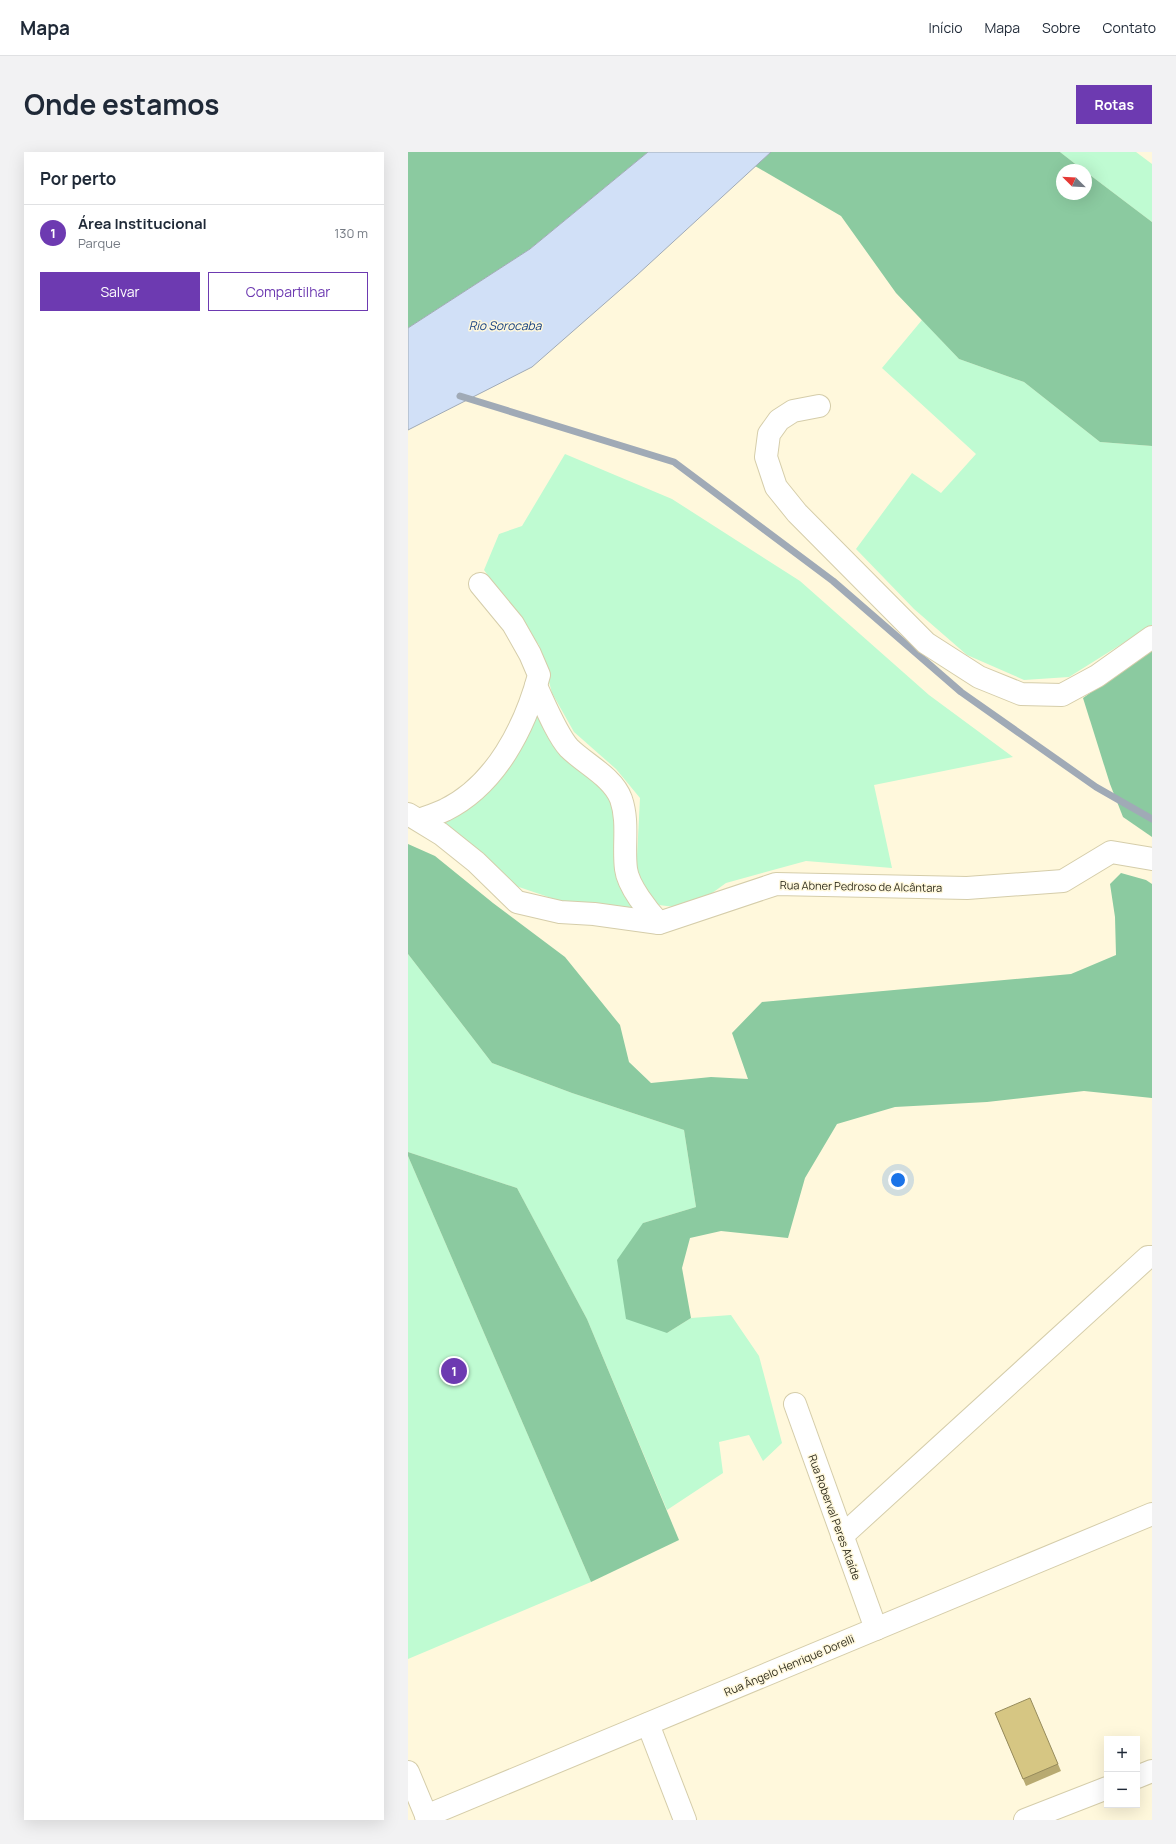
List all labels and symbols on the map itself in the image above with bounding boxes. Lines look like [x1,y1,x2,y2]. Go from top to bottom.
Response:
north arrow [1056,164,1092,200]
water label: Rio Sorocaba [469,317,543,334]
street label: Rua Abner Pedroso de Alcântara [780,877,942,895]
your location [888,1170,908,1190]
pin: 1 [441,1356,467,1386]
street label: Rua Roberval Peres Ataíde [805,1452,865,1582]
street label: Rua Ângelo Henrique Dorelli [722,1631,856,1699]

